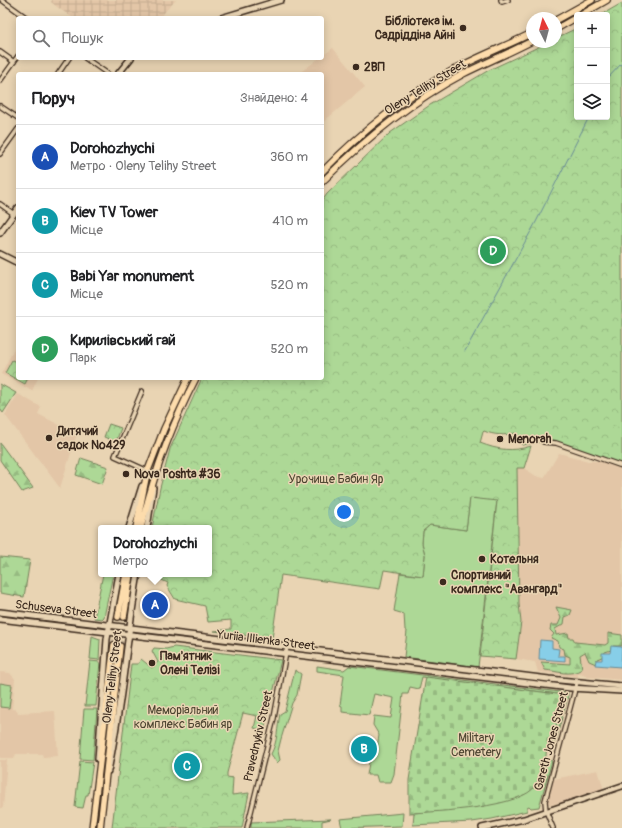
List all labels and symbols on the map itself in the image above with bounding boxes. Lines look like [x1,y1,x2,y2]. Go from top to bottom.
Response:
north arrow [526,12,562,48]
place label: Бібліотека ім. Садріддіна Айні [375,14,455,43]
marker: Бібліотека ім. Садріддіна Айні [458,23,468,33]
street label: Oleny Telihy Street [382,56,469,118]
place label: 2ВП [364,60,386,75]
marker: 2ВП [351,62,361,72]
pin: D [480,236,506,266]
place label: Дитячий садок №429 [56,424,126,453]
place label: Menorah [508,432,552,447]
marker: Дитячий садок №429 [44,433,54,443]
marker: Menorah [495,434,505,444]
place label: Nova Poshta #36 [134,467,220,482]
marker: Nova Poshta #36 [121,469,131,479]
park label: Урочище Бабин Яр [289,472,384,487]
your location [334,502,354,522]
place label: Котельня [490,552,539,567]
marker: Котельня [477,554,487,564]
place label: Спортивний комплекс "Авангард" [451,568,562,597]
marker: Спортивний комплекс "Авангард" [438,577,448,587]
pin: A [142,590,168,620]
street label: Schuseva Street [14,597,98,622]
street label: Yuriia Illienka Street [215,627,316,654]
street label: Oleny Telihy Street [99,630,126,724]
place label: Пам'ятник Олені Телізі [160,649,220,678]
marker: Пам'ятник Олені Телізі [147,658,157,668]
street label: Pravednykiv Street [241,689,276,783]
street label: Gareth Jones Street [531,690,572,792]
park label: Меморіальний комплекс Бабин яр [134,703,232,732]
park label: Military Cemetery [451,731,501,760]
pin: B [351,734,377,764]
pin: C [174,751,200,781]

